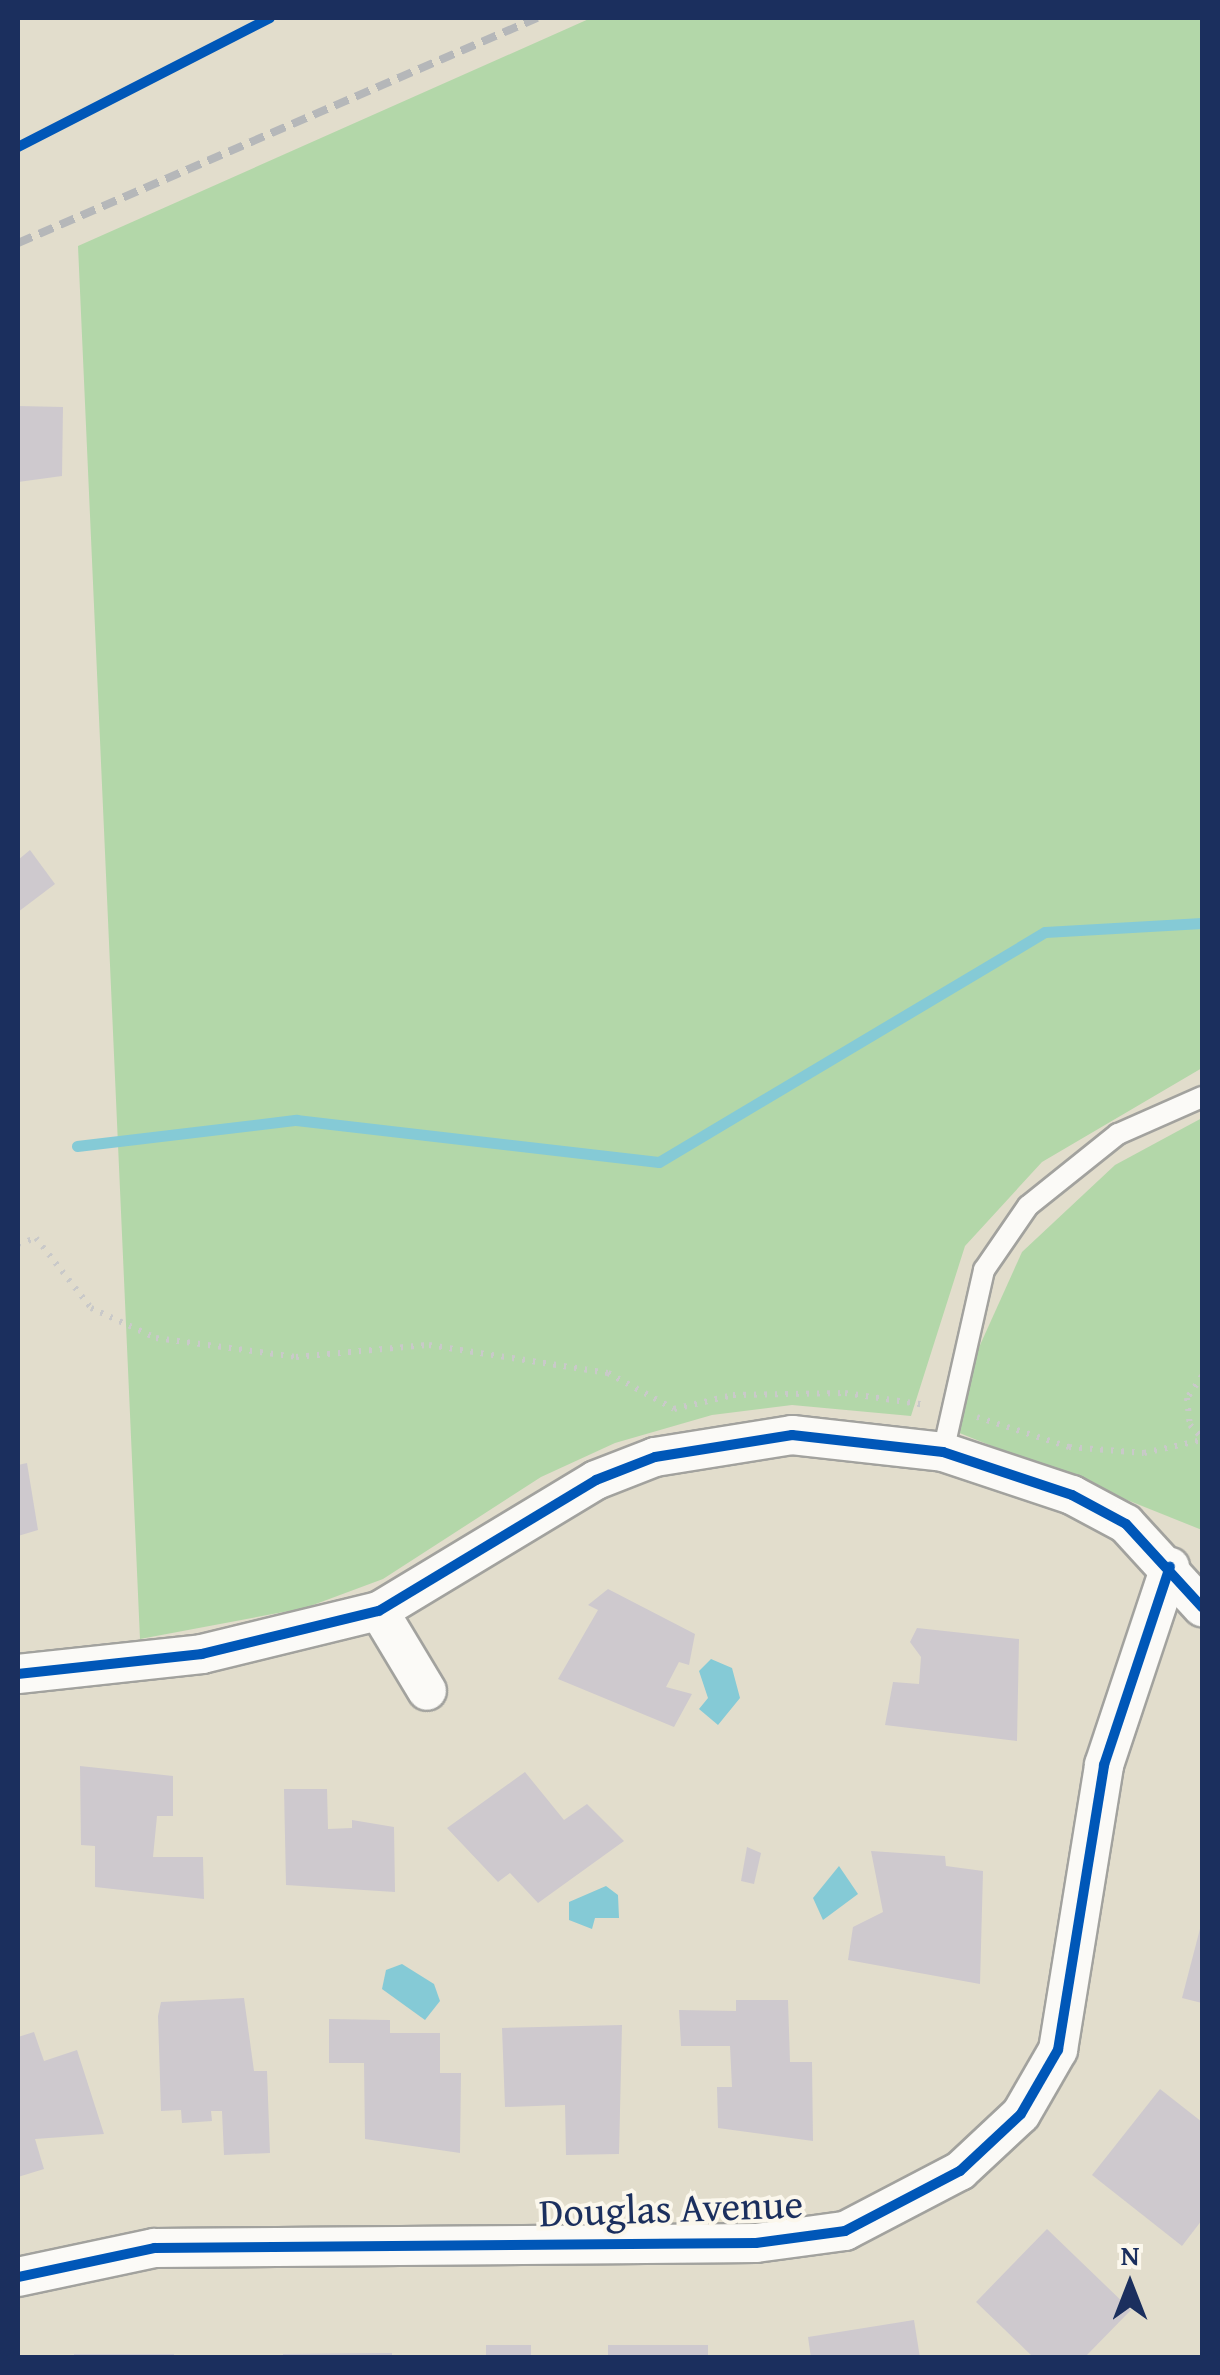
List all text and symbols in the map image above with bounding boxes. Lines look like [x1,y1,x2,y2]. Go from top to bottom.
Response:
street label: Douglas Avenue [538,2179,804,2237]
text: N [1121,2234,1139,2275]
north arrow [1080,2235,1180,2335]

